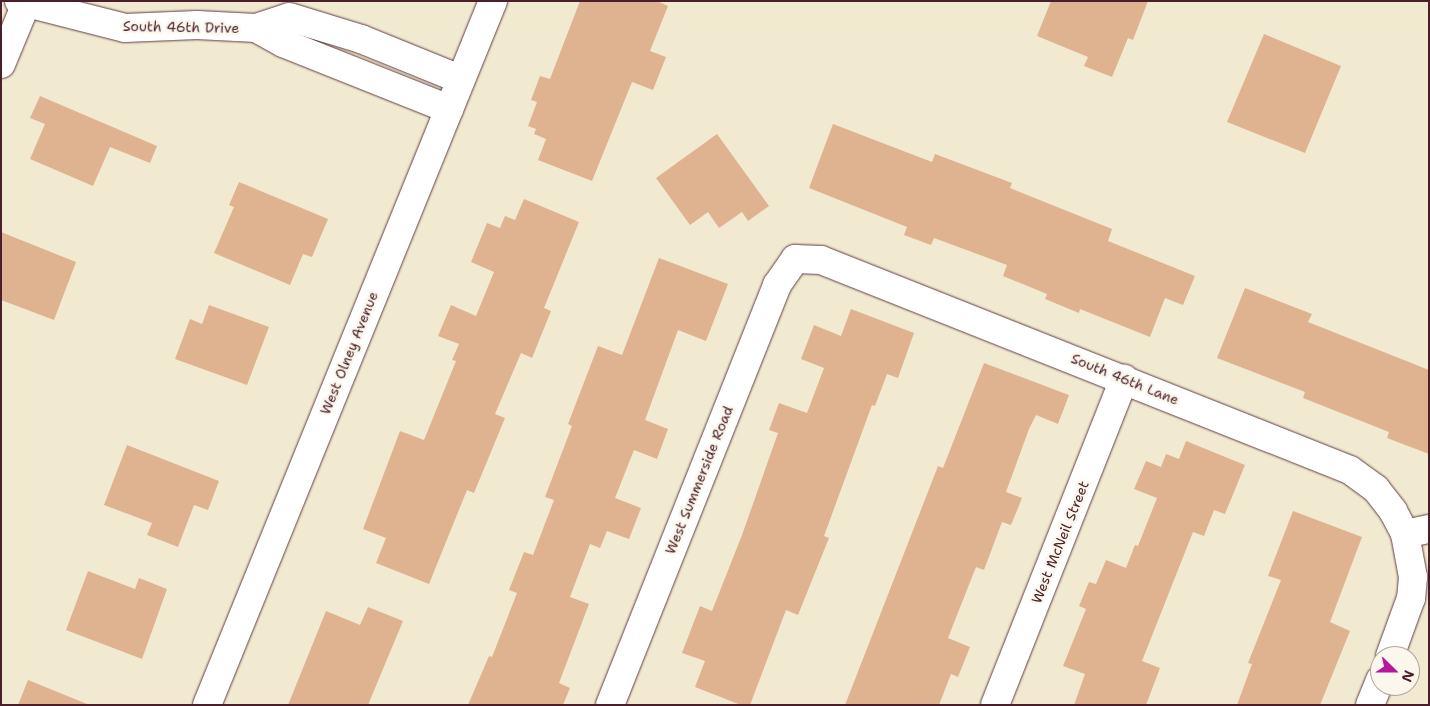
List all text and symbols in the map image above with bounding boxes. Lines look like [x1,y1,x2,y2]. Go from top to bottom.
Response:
street label: South 46th Drive [123,18,239,36]
street label: West Olney Avenue [317,289,381,417]
street label: South 46th Lane [1069,350,1181,408]
street label: West Summerside Road [662,403,736,557]
street label: West McNeil Street [1028,478,1092,606]
north arrow [1370,646,1420,696]
text: N [1398,668,1418,685]

